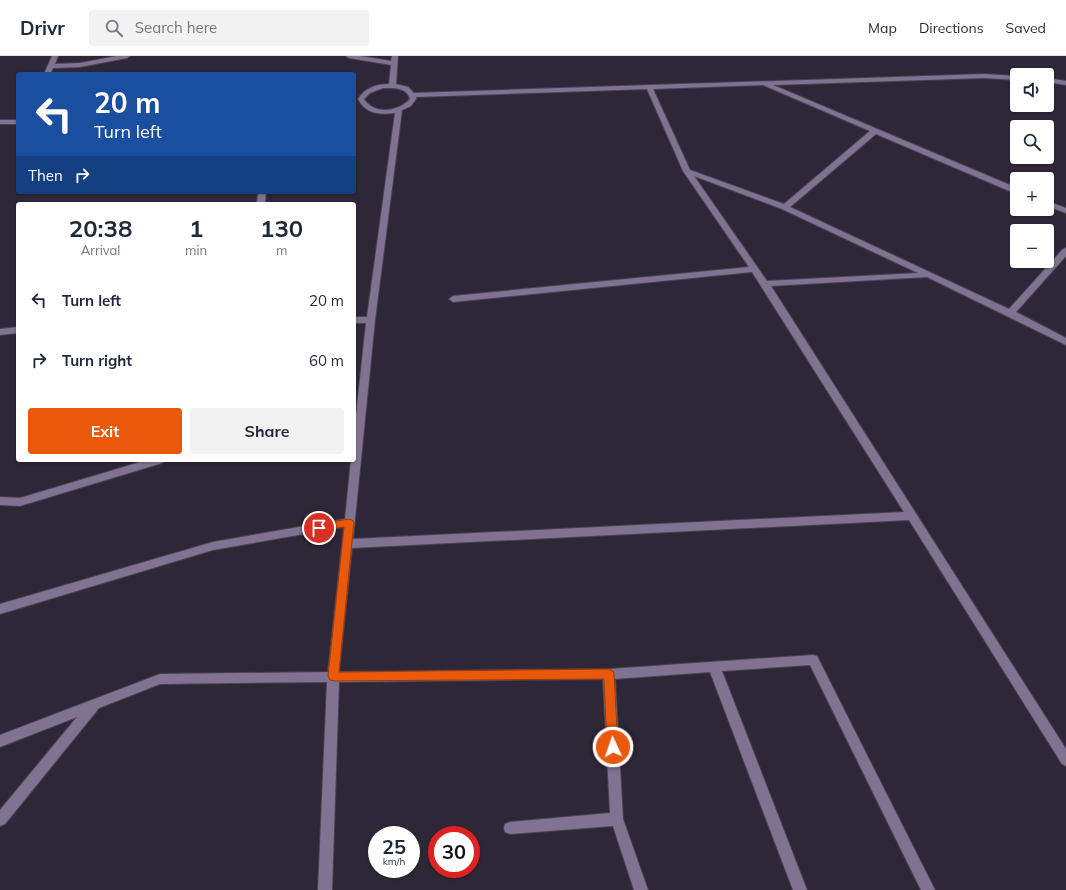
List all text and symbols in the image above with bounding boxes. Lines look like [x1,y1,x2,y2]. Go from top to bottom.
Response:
search box [89,10,369,46]
text: Drivr [20,16,65,40]
icon: search [103,17,125,39]
text: Search here [135,18,217,37]
text: Map [868,19,897,37]
text: Directions [919,19,984,37]
text: Saved [1006,19,1046,37]
map controls [1010,68,1054,268]
button: sound [1010,68,1054,112]
text: 20 m [94,85,160,120]
icon: left [28,88,80,140]
text: Turn left [94,120,162,143]
button: search [1010,120,1054,164]
icon: right [71,164,93,186]
text: Then [28,166,63,185]
button: + [1010,172,1054,216]
text: 20:38 [69,213,132,243]
text: 1 [189,213,203,243]
text: 130 [260,213,303,243]
button: − [1010,224,1054,268]
text: Arrival [81,242,120,258]
text: min [185,242,207,258]
text: m [276,242,287,258]
icon: left [28,289,50,311]
text: Turn left [62,291,121,310]
text: 20 m [309,291,344,310]
icon: right [28,349,50,371]
text: Turn right [62,351,132,370]
text: 60 m [309,351,344,370]
button: Exit [28,408,182,454]
button: Share [190,408,344,454]
pin [302,511,336,545]
icon: arrive [308,517,330,539]
position arrow [592,726,634,768]
speed limit sign: 30 [428,826,480,878]
text: 25 [382,834,406,859]
text: km/h [383,855,405,868]

